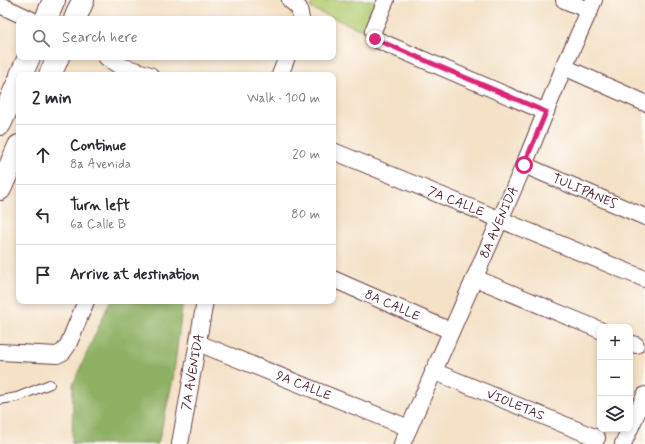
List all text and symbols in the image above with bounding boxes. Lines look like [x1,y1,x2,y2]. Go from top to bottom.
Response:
search box [16,16,336,60]
icon: search [30,27,52,49]
text: Search here [62,28,138,48]
route end [366,30,384,48]
text: 2 min [32,87,72,109]
text: Walk · 100 m [247,90,320,107]
text: Continue [70,136,126,156]
icon: ahead [32,144,54,166]
text: 20 m [292,146,320,163]
text: 8a Avenida [70,156,131,173]
route start [515,156,533,174]
street label: TULIPANES [550,170,620,213]
street label: 7A CALLE [425,182,487,221]
street label: 8A AVENIDA [476,184,522,261]
text: Turn left [70,196,130,216]
icon: left [32,204,54,226]
text: 80 m [291,206,320,223]
text: 6a Calle B [70,216,126,233]
icon: arrive [32,264,54,286]
text: Arrive at destination [70,265,199,285]
street label: 8A CALLE [362,286,423,325]
map controls [597,324,633,432]
button: + [597,324,633,360]
street label: 7A AVENIDA [178,333,208,412]
button: − [597,360,633,396]
street label: 9A CALLE [274,367,334,404]
street label: VIOLETAS [484,385,547,424]
button: layers [597,396,633,432]

